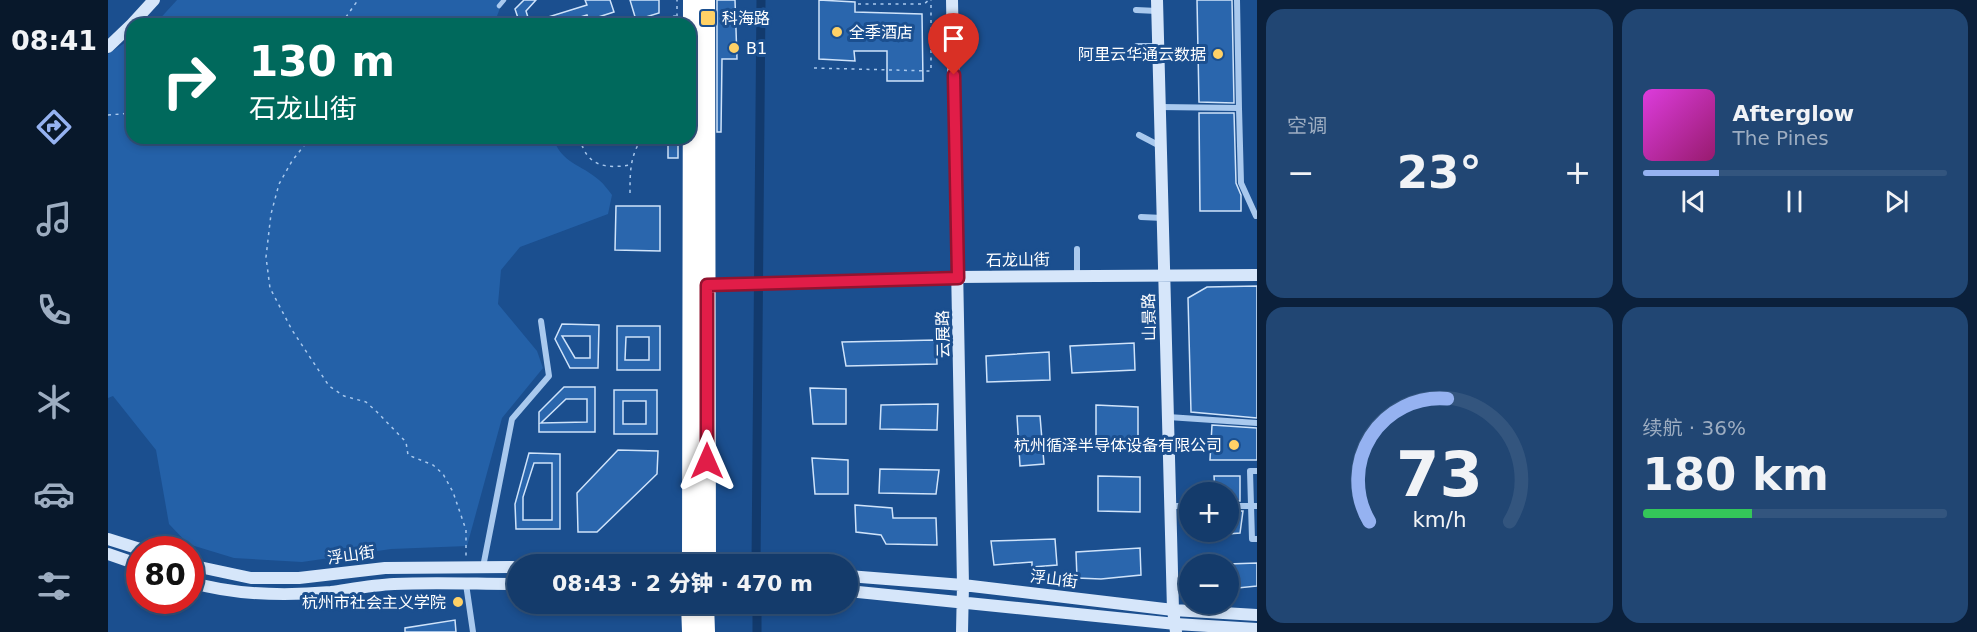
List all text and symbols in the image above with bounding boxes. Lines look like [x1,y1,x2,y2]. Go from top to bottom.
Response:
marker: 科海路 [699,9,717,27]
place label: 科海路 [722,9,770,28]
pin [928,13,979,75]
icon: arrive [937,22,970,55]
place label: 全季酒店 [849,23,913,42]
text: 08:41 [11,25,97,56]
marker: 全季酒店 [830,25,844,39]
text: 130 m [249,37,395,86]
place label: B1 [746,39,767,58]
marker: B1 [727,41,741,55]
icon: right [150,42,228,120]
place label: 阿里云华通云数据 [1078,45,1206,64]
marker: 阿里云华通云数据 [1211,47,1225,61]
text: 石龙山街 [249,93,357,124]
text: Afterglow [1733,101,1854,126]
icon: directions [33,106,75,148]
text: 空调 [1287,114,1327,138]
text: The Pines [1733,126,1829,150]
text: 23° [1397,146,1482,199]
text: − [1287,153,1315,192]
text: + [1564,153,1592,192]
icon: previous [1677,185,1710,218]
icon: pause [1778,185,1811,218]
icon: next [1880,185,1913,218]
icon: music [33,198,75,240]
street label: 石龙山街 [986,250,1050,270]
icon: phone [33,289,75,331]
street label: 山景路 [1139,293,1159,341]
street label: 云展路 [933,310,953,358]
icon: climate [33,381,75,423]
text: 续航 · 36% [1643,416,1746,440]
position arrow [675,429,739,493]
place label: 杭州循泽半导体设备有限公司 [1014,436,1222,455]
marker: 杭州循泽半导体设备有限公司 [1227,438,1241,452]
text: 73 [1396,438,1483,511]
text: 180 km [1643,448,1829,501]
icon: car [33,473,75,515]
map controls [1179,482,1239,614]
button: + [1179,482,1239,542]
text: km/h [1412,507,1466,532]
speed limit sign: 80 [126,536,204,614]
street label: 浮山街 [326,542,376,568]
button: − [1179,554,1239,614]
icon: filters [33,565,75,607]
street label: 浮山街 [1029,567,1079,591]
text: 08:43 · 2 分钟 · 470 m [552,571,813,596]
place label: 杭州市社会主义学院 [302,593,446,612]
marker: 杭州市社会主义学院 [451,595,465,609]

